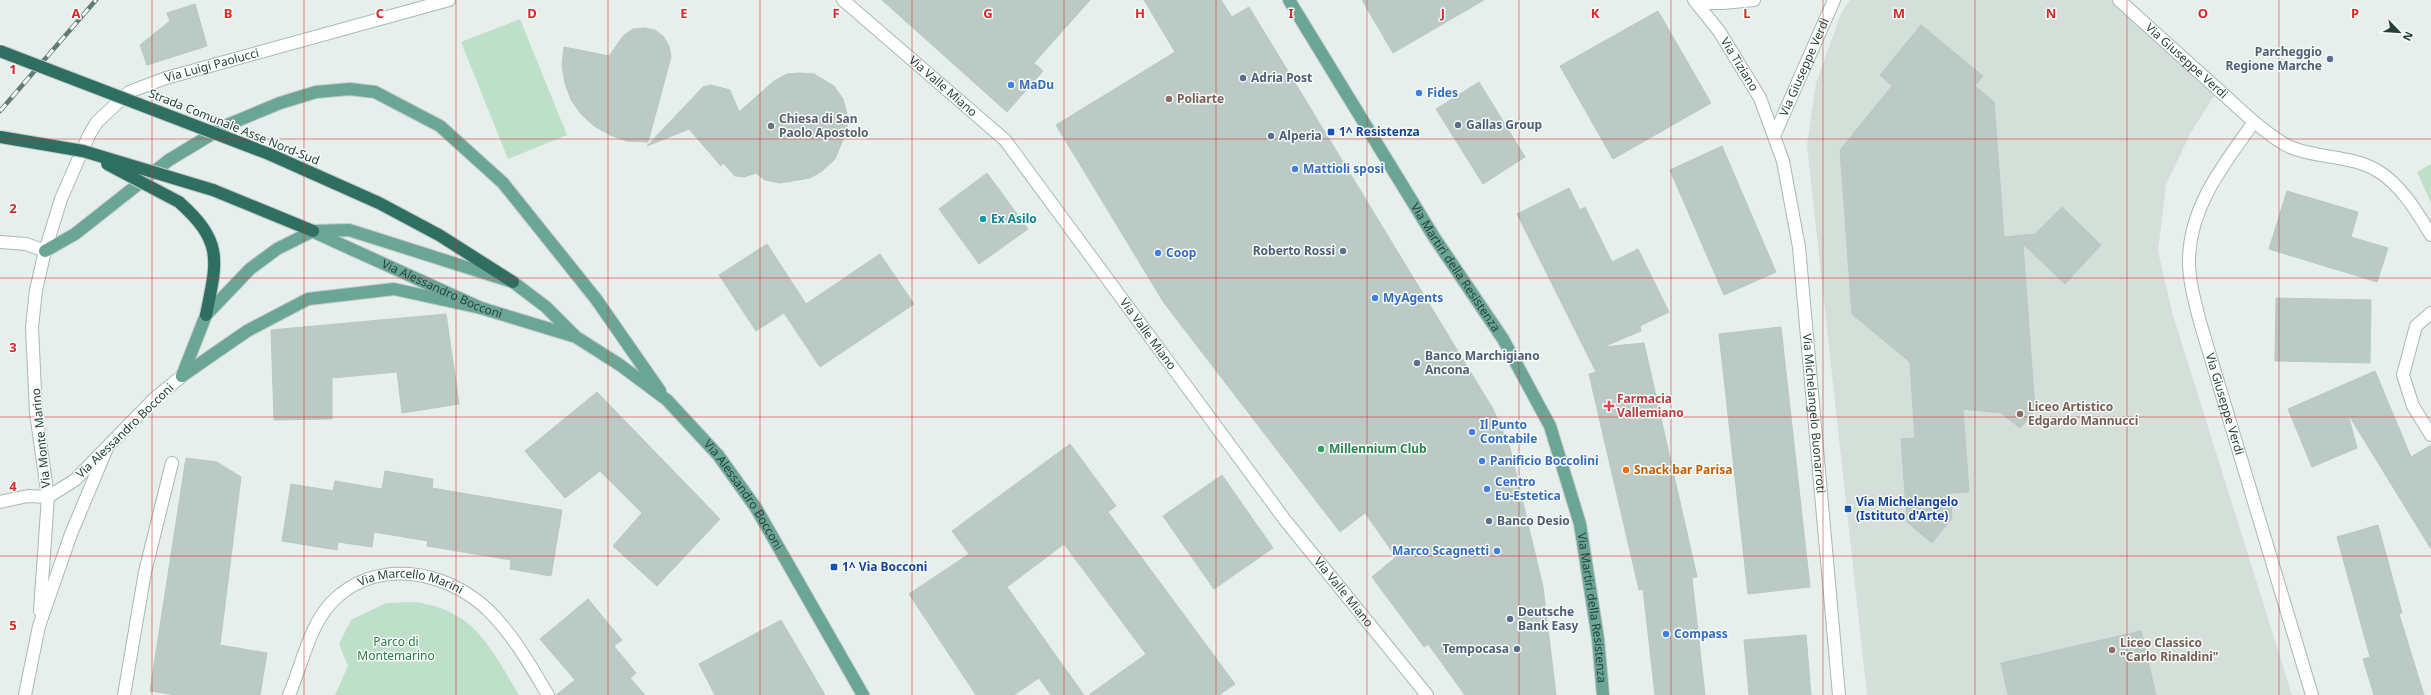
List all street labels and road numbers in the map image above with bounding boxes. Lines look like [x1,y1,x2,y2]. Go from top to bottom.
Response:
street label: Via Giuseppe Verdi [1775,15,1833,119]
street label: Via Giuseppe Verdi [2142,19,2232,102]
street label: Via Tiziano [1717,34,1763,94]
street label: Via Luigi Paolucci [163,44,261,86]
street label: Via Valle Miano [905,52,981,120]
street label: Strada Comunale Asse Nord-Sud [146,84,322,169]
street label: Via Martiri della Resistenza [1407,199,1505,335]
street label: Via Alessandro Bocconi [379,255,505,322]
street label: Via Valle Miano [1116,294,1180,373]
street label: Via Michelangelo Buonarroti [1799,333,1830,494]
street label: Via Giuseppe Verdi [2202,351,2248,457]
street label: Via Alessandro Bocconi [72,379,177,482]
street label: Via Monte Marino [27,387,54,489]
street label: Via Alessandro Bocconi [700,436,787,553]
street label: Via Martiri della Resistenza [1573,531,1611,684]
street label: Via Valle Miano [1310,553,1377,630]
street label: Via Marcello Marini [355,565,467,598]

